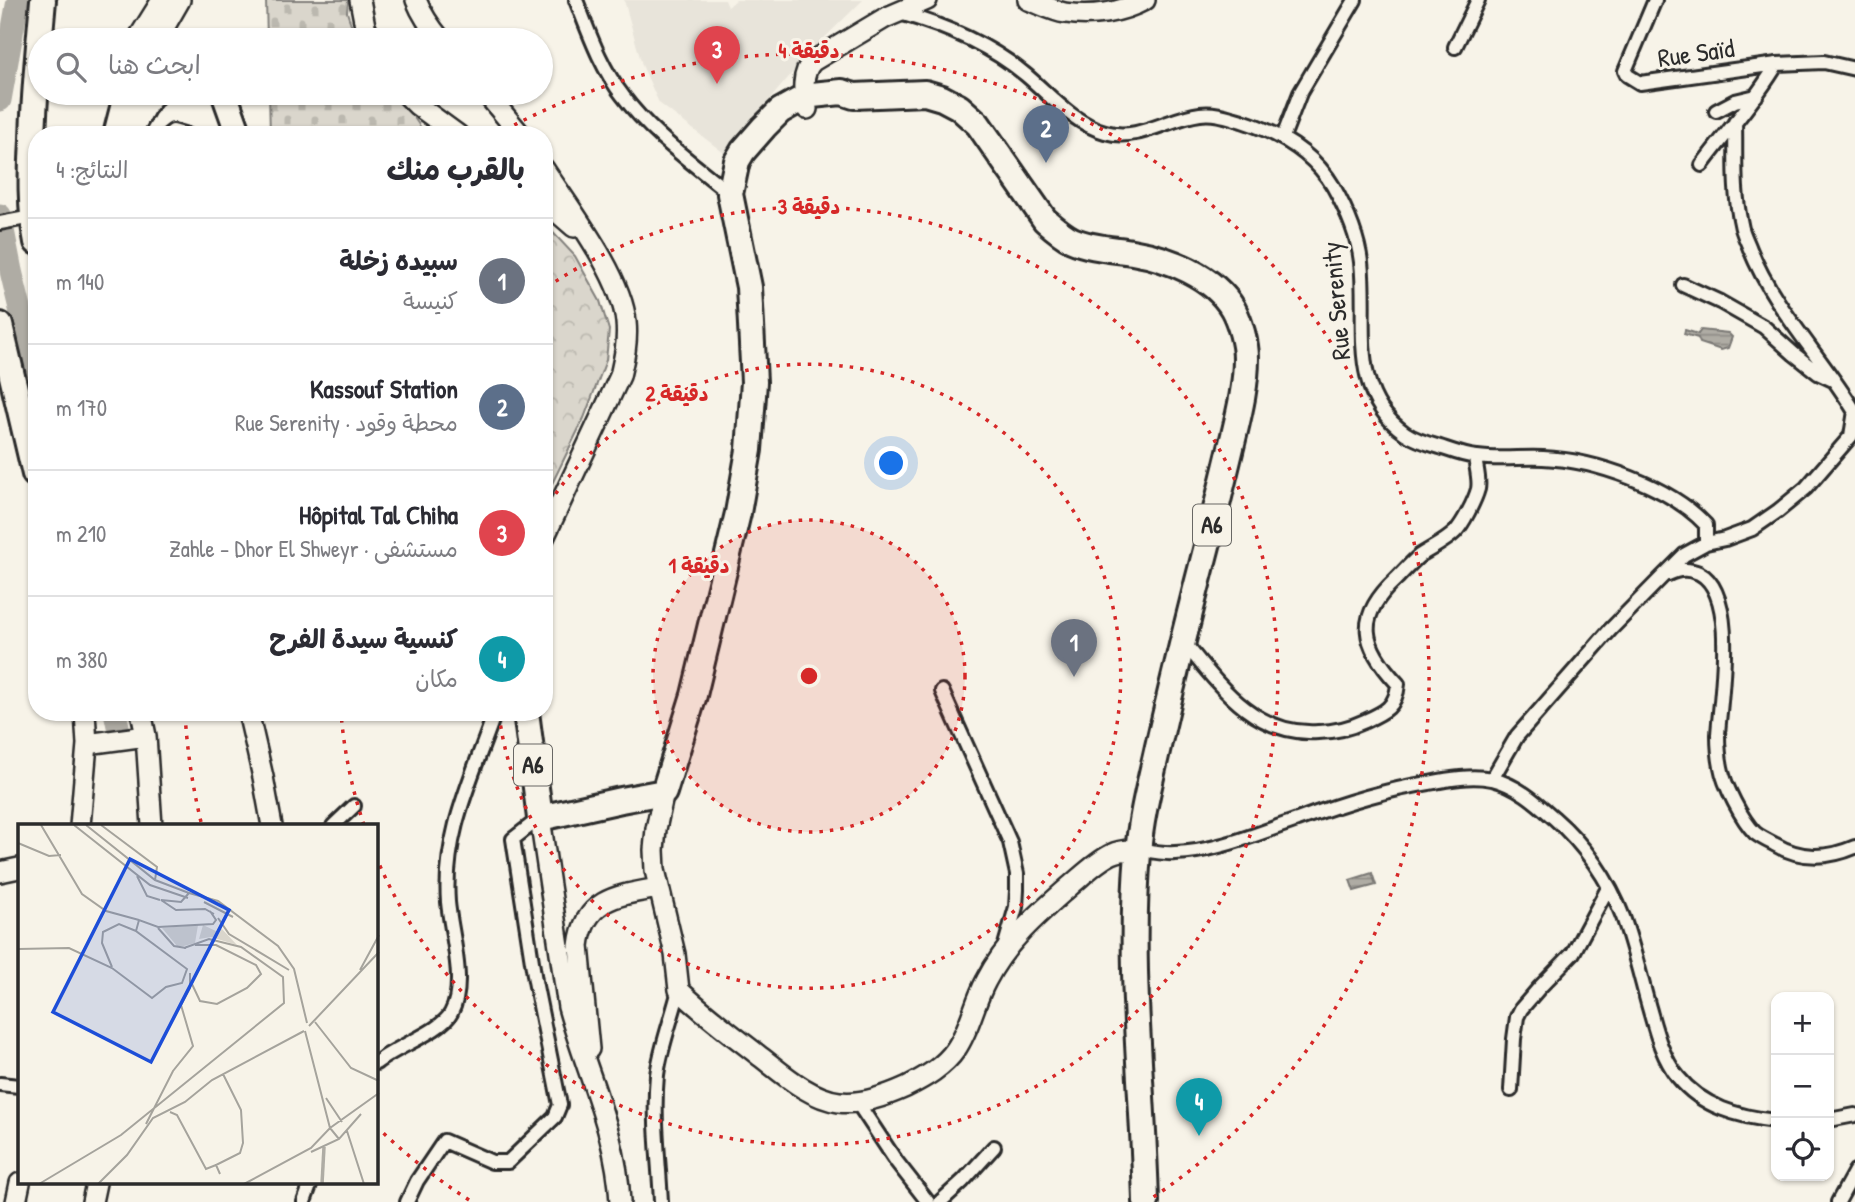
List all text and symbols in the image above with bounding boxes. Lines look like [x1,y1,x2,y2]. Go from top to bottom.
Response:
pin: 3 [694,26,740,84]
search box [28,28,553,105]
street label: Rue Saïd [1656,30,1736,75]
text: 4 دقيقة [778,36,840,65]
text: ابحث هنا [108,47,201,82]
icon: search [52,48,90,86]
pin: 2 [1023,105,1069,163]
text: بالقرب منك [387,149,525,189]
text: النتائج: 4 [56,154,128,185]
text: 3 دقيقة [778,192,840,221]
street label: Rue Serenity [1313,240,1358,362]
text: سبيده زخلة [339,243,458,278]
text: 140 m [56,266,104,297]
text: 1 [498,266,506,297]
text: كنيسة [403,285,458,316]
text: Kassouf Station [310,371,458,406]
text: 2 دقيقة [645,379,709,408]
text: 170 m [56,392,107,423]
text: 2 [497,392,507,423]
text: محطة وقود · Rue Serenity [235,407,458,438]
your location [874,446,908,480]
text: Hôpital Tal Chiha [299,497,458,532]
road number: A6 [1193,504,1231,546]
text: 210 m [56,518,106,549]
text: 3 [497,518,507,549]
text: مستشفى · Zahle - Dhor El Shweyr [169,533,458,564]
text: 1 دقيقة [669,551,729,580]
pin: 1 [1051,619,1097,677]
text: كنسية سيدة الفرح [269,621,458,656]
text: 380 m [56,644,108,675]
text: 4 [498,644,506,675]
text: مكان [415,663,458,694]
centre of rings [797,664,821,688]
road number: A6 [514,744,552,786]
inset map [18,824,378,1184]
map controls [1771,992,1834,1181]
button: + [1771,992,1834,1055]
button: − [1771,1055,1834,1118]
pin: 4 [1176,1078,1222,1136]
button: locate [1771,1118,1834,1181]

